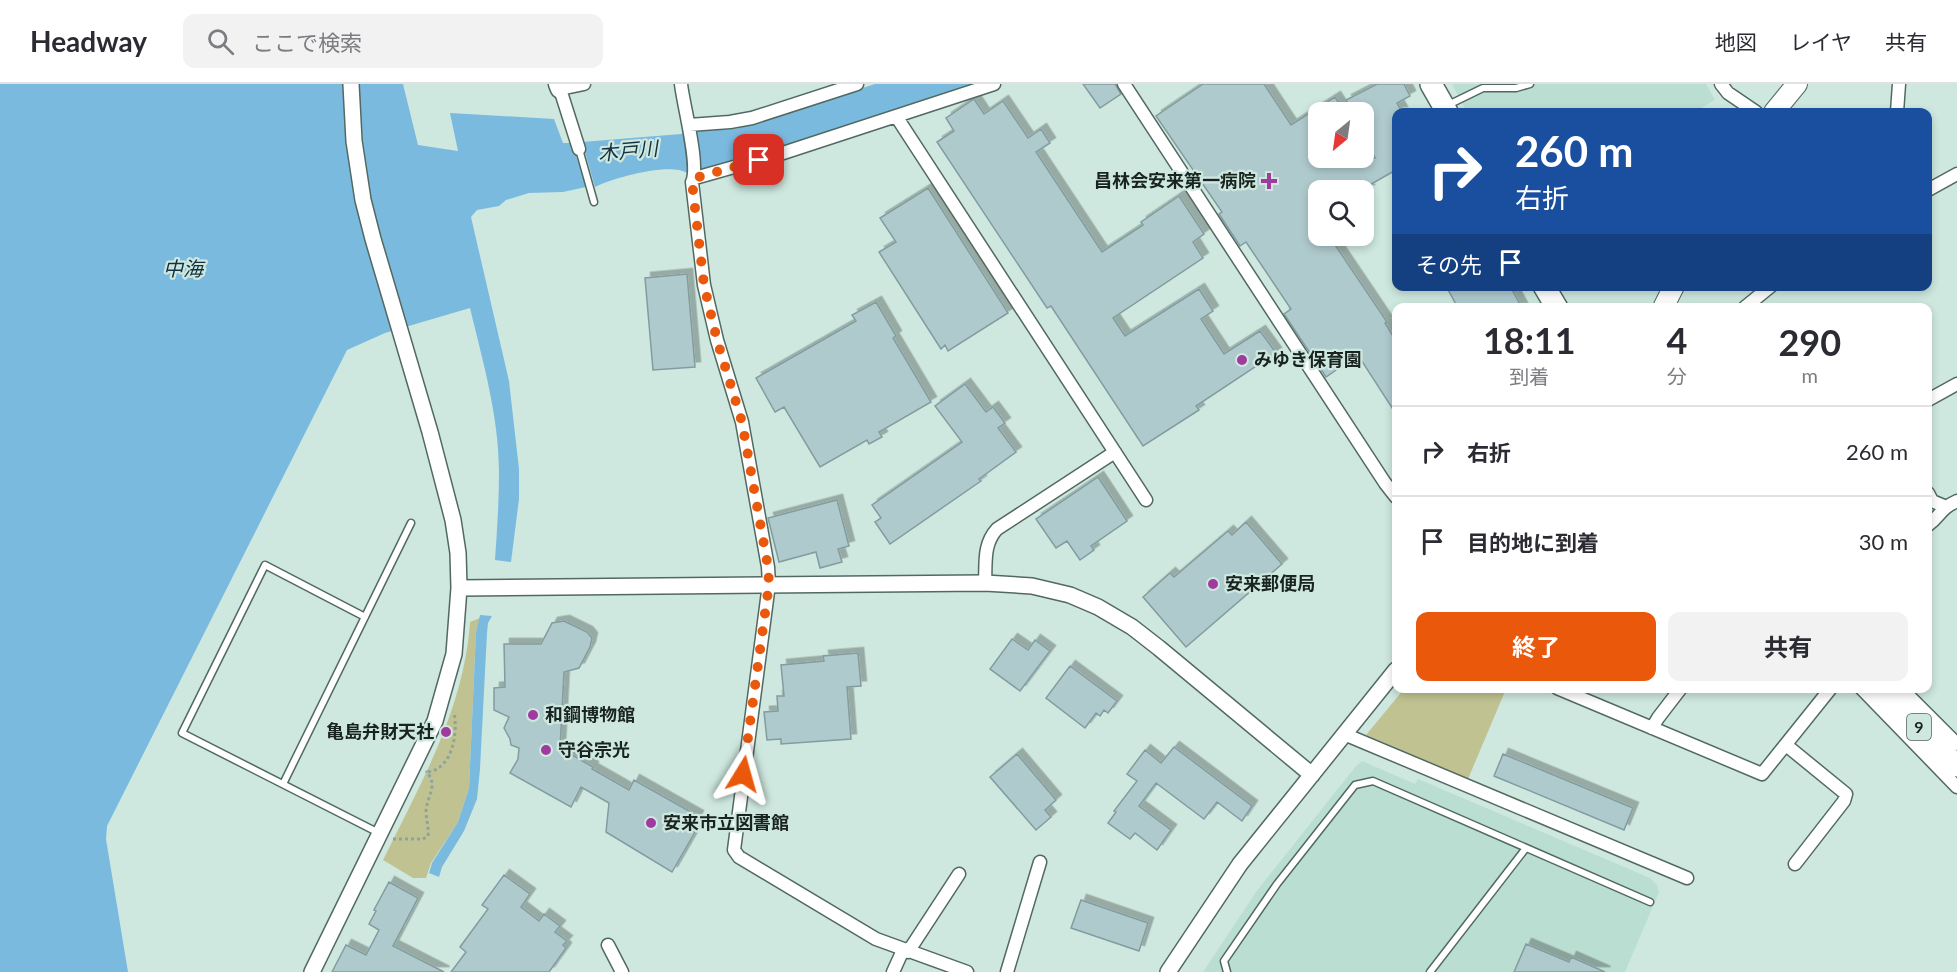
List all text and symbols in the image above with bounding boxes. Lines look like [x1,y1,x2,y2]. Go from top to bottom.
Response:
search box [183,14,603,68]
text: Headway [30,24,147,58]
icon: search [204,25,237,58]
text: ここで検索 [252,29,362,56]
text: 地図 [1715,29,1757,54]
text: レイヤ [1790,29,1852,54]
text: 共有 [1885,29,1927,54]
north arrow [1308,102,1374,168]
map controls [1308,102,1374,246]
text: 260 m [1515,126,1633,176]
icon: right [1416,132,1494,210]
pin [733,134,784,185]
water label: 木戸川 [597,135,661,165]
icon: arrive [742,143,775,176]
place label: 昌林会安来第一病院 [1094,169,1256,191]
marker: 昌林会安来第一病院 [1260,172,1278,190]
button: search [1308,180,1374,246]
text: 右折 [1515,181,1569,214]
icon: arrive [1494,246,1527,279]
text: その先 [1416,251,1482,278]
water label: 中海 [163,256,206,280]
text: 18:11 [1483,318,1576,362]
text: 4 [1667,318,1688,362]
text: 290 [1778,320,1841,364]
place label: みゆき保育園 [1254,348,1362,370]
marker: みゆき保育園 [1235,353,1249,367]
text: m [1802,363,1818,387]
text: 到着 [1509,364,1549,388]
text: 分 [1667,364,1687,388]
icon: right [1416,435,1449,468]
text: 260 m [1846,438,1908,465]
text: 右折 [1467,439,1511,466]
icon: arrive [1416,525,1449,558]
text: 30 m [1859,528,1908,555]
text: 目的地に到着 [1467,529,1599,556]
place label: 安来郵便局 [1225,572,1315,594]
marker: 安来郵便局 [1206,577,1220,591]
button: 終了 [1416,612,1656,681]
button: 共有 [1668,612,1908,681]
place label: 和鋼博物館 [545,703,635,725]
marker: 和鋼博物館 [526,708,540,722]
road number: 9 [1907,714,1931,740]
place label: 亀島弁財天社 [326,720,434,742]
marker: 亀島弁財天社 [439,725,453,739]
place label: 守谷宗光 [558,738,630,760]
position arrow [711,742,775,806]
marker: 守谷宗光 [539,743,553,757]
place label: 安来市立図書館 [663,811,789,833]
marker: 安来市立図書館 [644,816,658,830]

